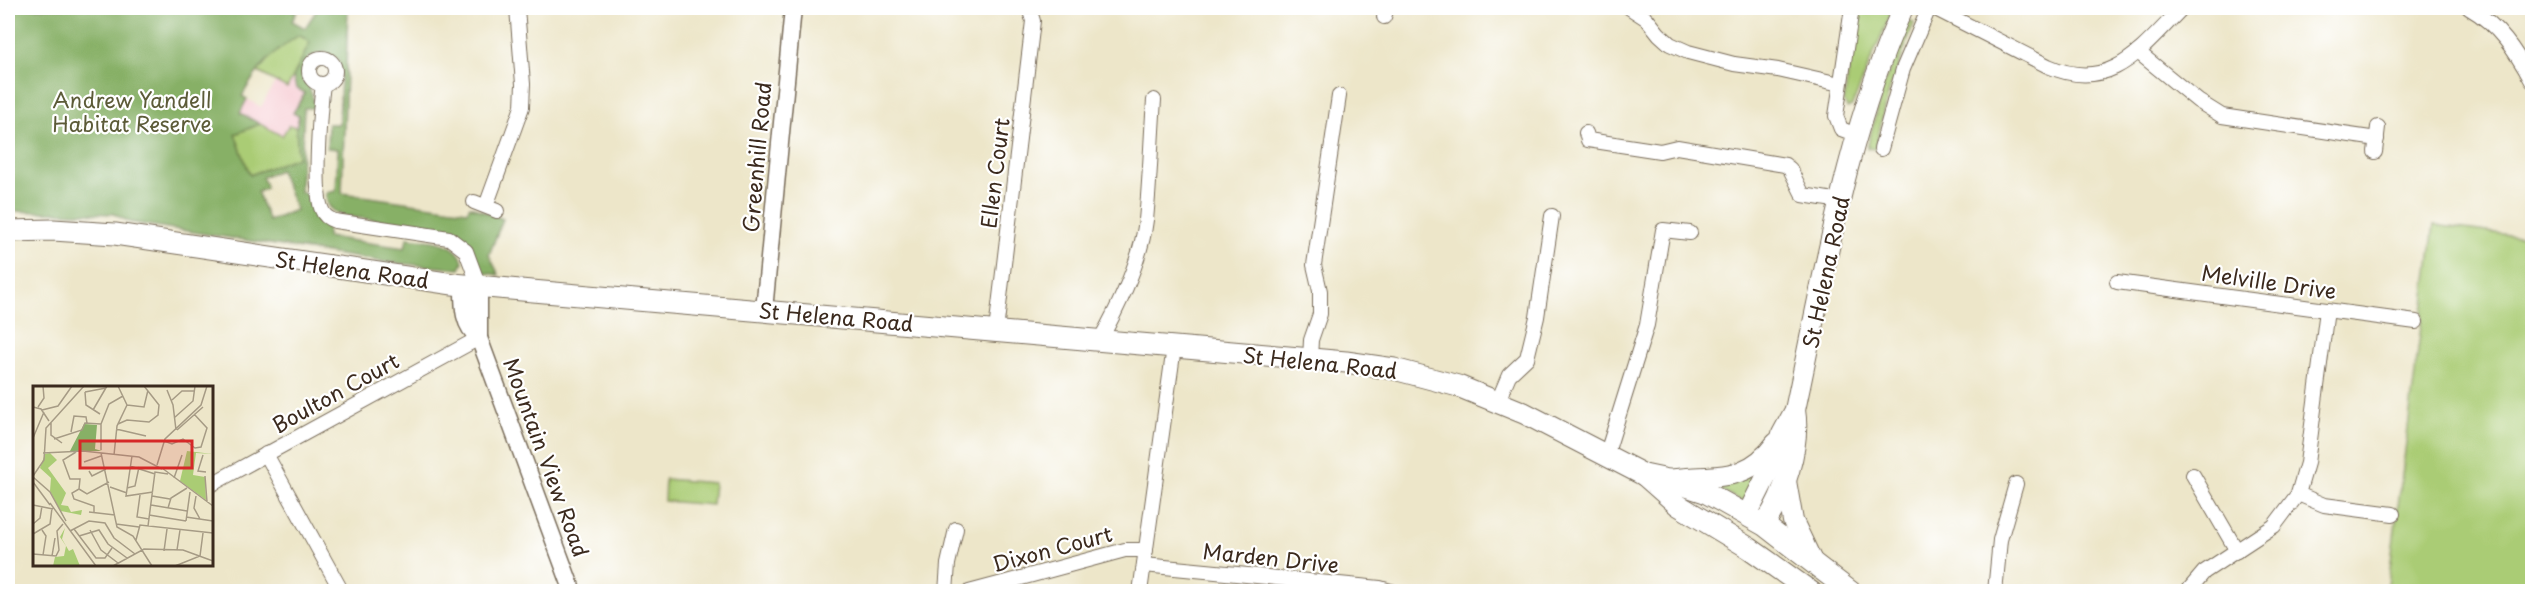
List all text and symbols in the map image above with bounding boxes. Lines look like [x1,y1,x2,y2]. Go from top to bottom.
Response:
street label: Greenhill Road [733,80,779,234]
park label: Andrew Yandell Habitat Reserve [52,83,212,139]
street label: Ellen Court [971,116,1017,230]
street label: St Helena Road [1793,193,1857,351]
street label: St Helena Road [273,242,431,296]
street label: Melville Drive [2199,256,2339,306]
street label: St Helena Road [757,293,915,339]
street label: St Helena Road [1241,338,1399,386]
street label: Boulton Court [266,344,404,440]
street label: Mountain View Road [496,353,598,561]
inset map [33,386,213,566]
street label: Dixon Court [988,517,1116,579]
street label: Marden Drive [1201,534,1341,580]

